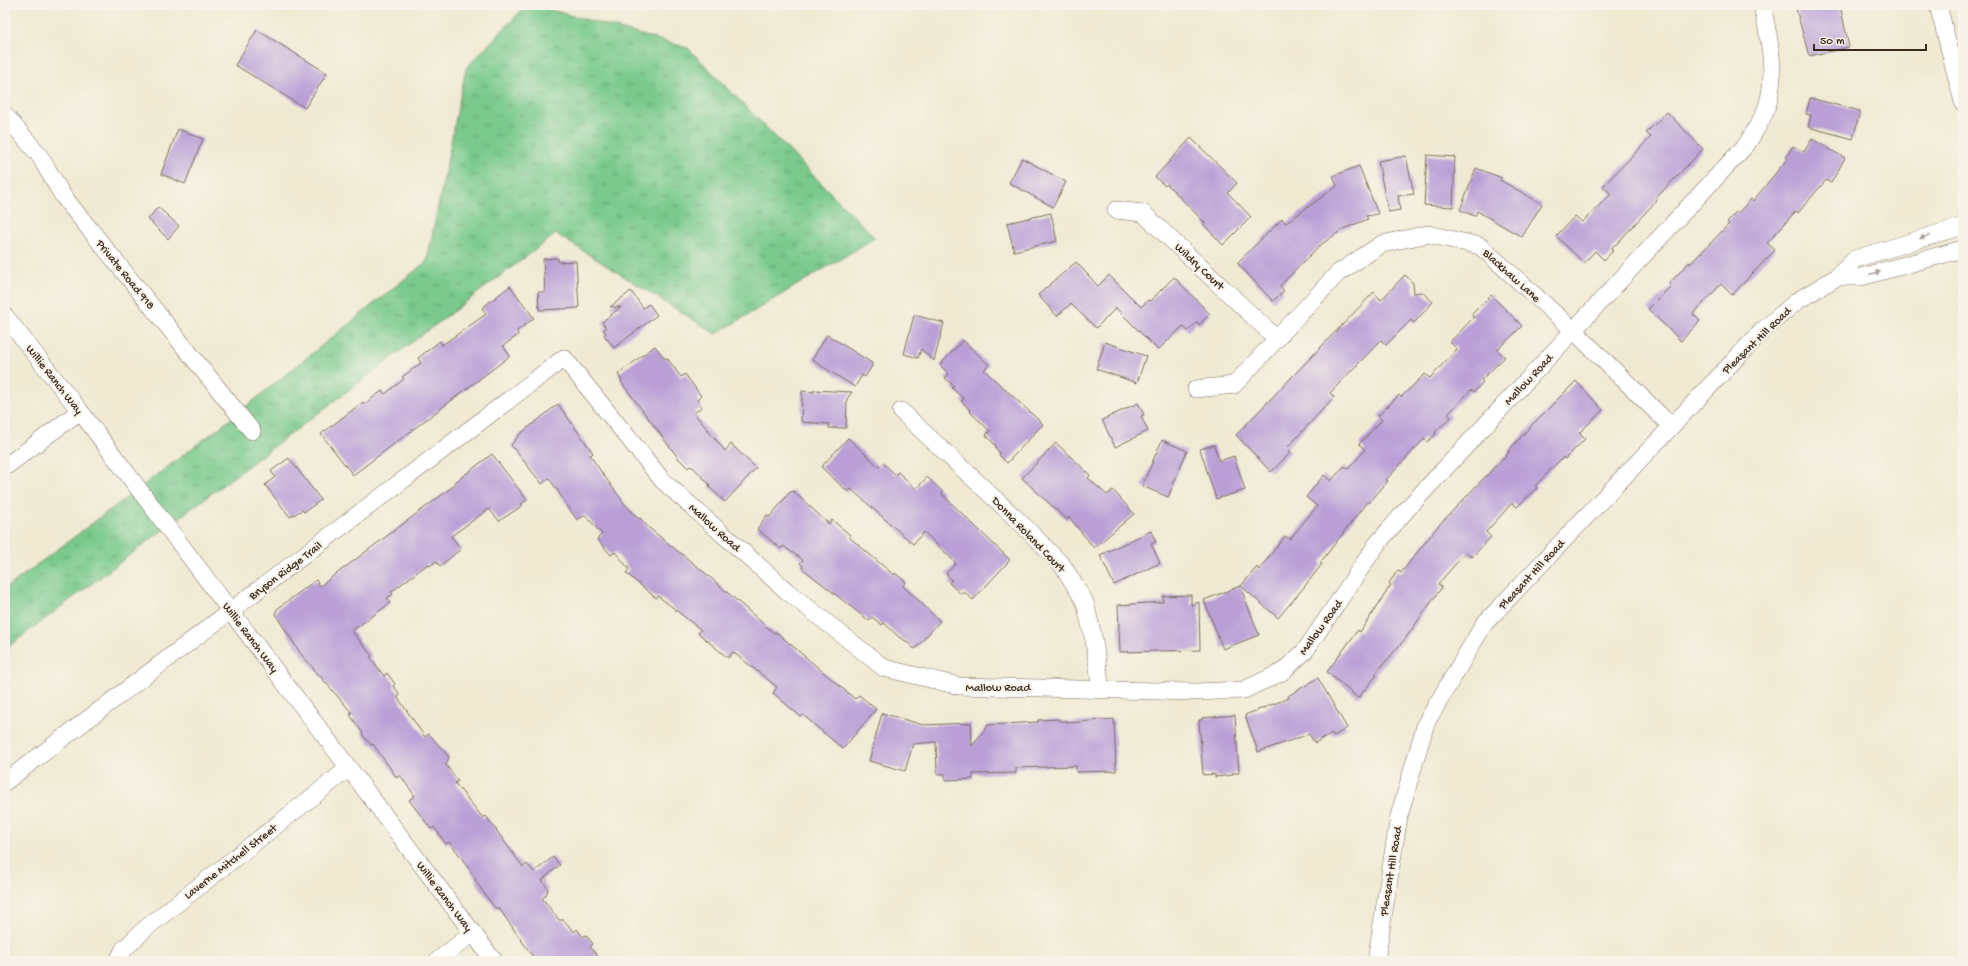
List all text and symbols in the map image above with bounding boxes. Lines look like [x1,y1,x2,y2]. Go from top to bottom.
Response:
scale bar [1814,26,1926,52]
text: 50 m [1820,35,1845,49]
one-way arrow [1919,234,1931,240]
street label: Private Road 918 [91,237,157,313]
street label: Wildry Court [1171,241,1227,295]
street label: Blackhaw Lane [1478,246,1543,307]
one-way arrow [1870,270,1882,276]
street label: Pleasant Hill Road [1719,304,1795,379]
street label: Willie Ranch Way [22,343,85,418]
street label: Mallow Road [1502,351,1557,409]
street label: Donna Roland Court [987,494,1068,577]
street label: Mallow Road [685,502,743,556]
street label: Pleasant Hill Road [1496,537,1569,614]
street label: Bryson Ridge Trail [246,539,326,604]
street label: Mallow Road [1297,597,1347,659]
street label: Willie Ranch Way [218,600,280,676]
street label: Mallow Road [966,682,1031,696]
street label: Laverne Mitchell Street [182,821,281,903]
street label: Pleasant Hill Road [1378,825,1406,918]
street label: Willie Ranch Way [412,859,474,935]

